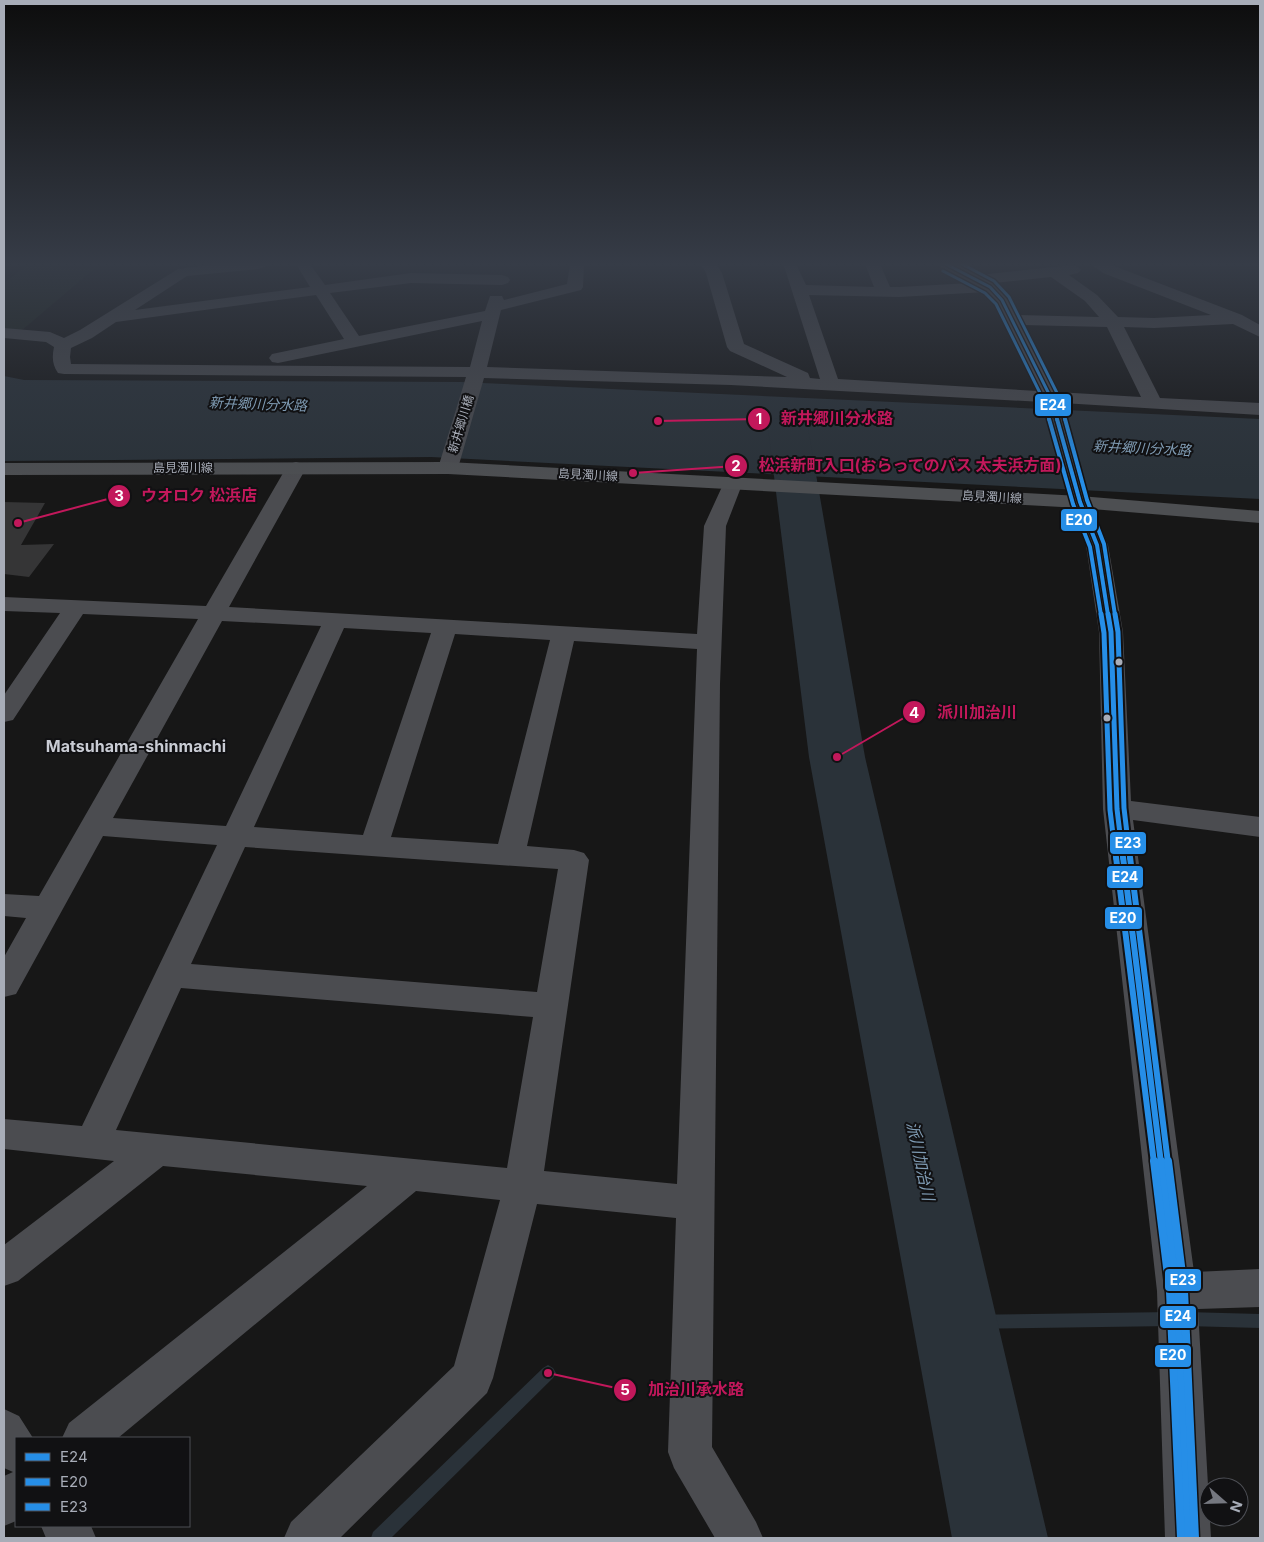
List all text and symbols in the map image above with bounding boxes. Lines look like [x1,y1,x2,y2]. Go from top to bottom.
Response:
water label: 新井郷川分水路 [209,393,308,414]
street label: 新井郷川橋 [445,393,476,455]
line badge: E24 [1034,393,1072,417]
text: E24 [1040,396,1066,413]
callout: 新井郷川分水路 [746,403,903,434]
text: 新井郷川分水路 [781,408,893,428]
text: 1 [756,409,762,428]
water label: 新井郷川分水路 [1093,436,1192,459]
callout: 松浜新町入口(おらってのバス 太夫浜方面) [723,450,1072,481]
text: 松浜新町入口(おらってのバス 太夫浜方面) [758,455,1062,475]
text: 2 [731,456,741,475]
street label: 島見濁川線 [153,460,213,475]
street label: 島見濁川線 [558,465,618,484]
callout: ウオロク 松浜店 [106,480,267,511]
text: ウオロク 松浜店 [141,485,257,505]
text: 3 [114,486,124,505]
street label: 島見濁川線 [962,487,1022,506]
line badge: E20 [1060,508,1098,532]
text: E20 [1066,511,1092,528]
unlabelled marker [1114,657,1124,667]
callout: 派川加治川 [902,697,1027,728]
text: 派川加治川 [937,702,1017,722]
text: 4 [909,703,919,722]
unlabelled marker [1102,713,1112,723]
district label: Matsuhama-shinmachi [46,736,226,756]
line badge: E23 [1109,831,1147,855]
text: E23 [1115,834,1141,851]
line badge: E24 [1106,865,1144,889]
text: E24 [1112,868,1138,885]
line badge: E20 [1104,906,1143,930]
text: E20 [1110,909,1136,926]
water label: 派川加治川 [903,1120,940,1204]
line badge: E23 [1164,1268,1202,1292]
text: E23 [1170,1271,1196,1288]
line badge: E24 [1159,1305,1197,1329]
text: E24 [1165,1307,1191,1324]
line badge: E20 [1154,1344,1192,1368]
text: E20 [1160,1346,1186,1363]
callout: 加治川承水路 [613,1374,754,1405]
text: 加治川承水路 [648,1379,744,1399]
text: 5 [620,1380,630,1399]
legend [15,1437,190,1527]
text: E24 [60,1447,88,1466]
text: E20 [60,1472,88,1491]
north arrow [1199,1477,1249,1527]
text: E23 [60,1497,87,1516]
text: N [1227,1499,1246,1515]

